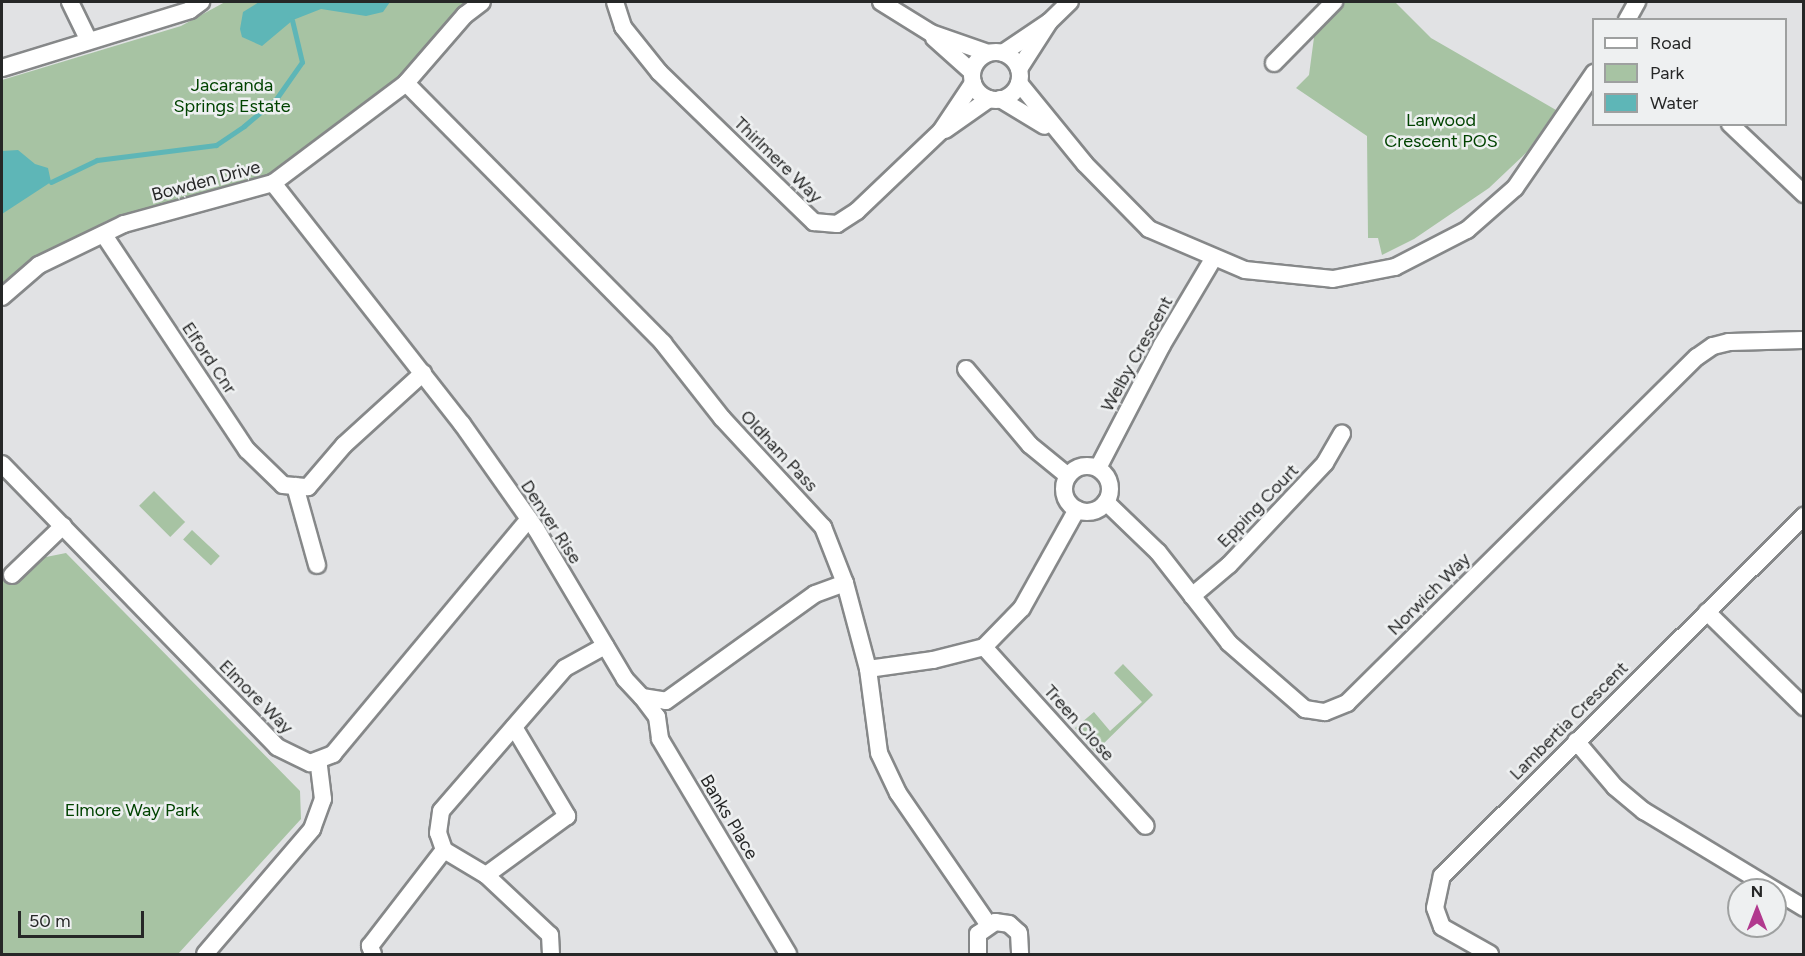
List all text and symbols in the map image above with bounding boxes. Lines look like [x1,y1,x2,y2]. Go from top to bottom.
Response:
legend [1592,18,1787,126]
text: Road [1650,32,1691,54]
text: Park [1650,62,1684,84]
park label: Jacaranda Springs Estate [174,75,290,118]
text: Water [1650,92,1698,114]
park label: Larwood Crescent POS [1384,110,1498,152]
street label: Thirlmere Way [729,112,827,208]
street label: Bowden Drive [149,156,263,206]
street label: Welby Crescent [1096,293,1178,415]
street label: Elford Cnr [177,318,241,398]
street label: Oldham Pass [736,406,822,496]
street label: Epping Court [1213,460,1303,552]
street label: Denver Rise [516,476,586,568]
street label: Norwich Way [1383,548,1475,640]
street label: Elmore Way [214,655,298,739]
street label: Lambertia Crescent [1505,657,1633,785]
street label: Treen Close [1039,681,1119,765]
street label: Banks Place [695,771,763,863]
park label: Elmore Way Park [65,799,199,821]
north arrow [1727,878,1787,938]
text: N [1751,882,1763,901]
scale bar [21,899,147,937]
text: 50 m [29,910,71,932]

